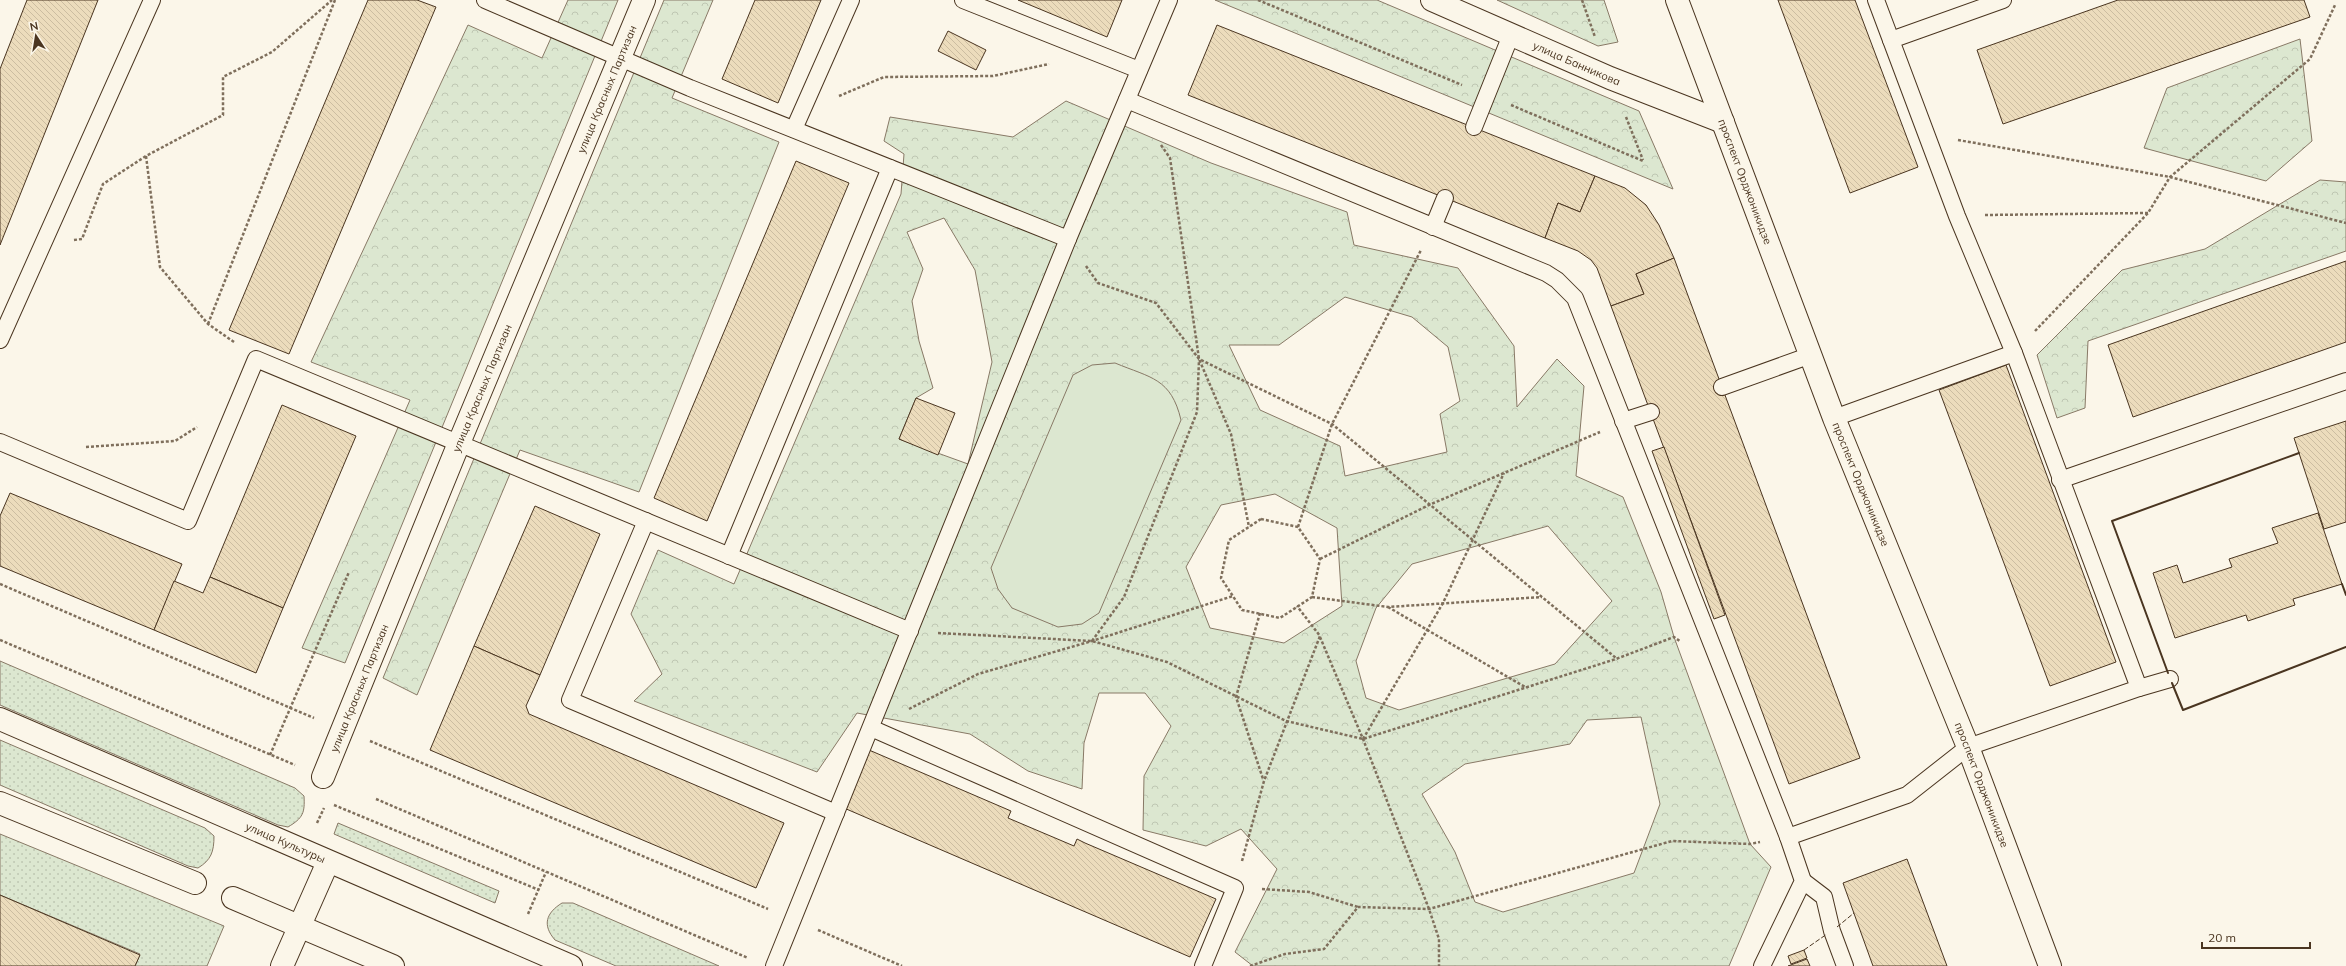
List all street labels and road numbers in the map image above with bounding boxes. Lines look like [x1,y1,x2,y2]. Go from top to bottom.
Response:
street label: улица Красных Партизан [574,23,640,155]
street label: улица Банникова [1531,38,1622,88]
street label: проспект Орджоникидзе [1715,117,1775,246]
street label: улица Красных Партизан [449,322,515,454]
street label: проспект Орджоникидзе [1829,420,1893,548]
street label: улица Красных Партизан [327,622,392,754]
street label: проспект Орджоникидзе [1952,720,2012,849]
street label: улица Культуры [243,819,328,866]

